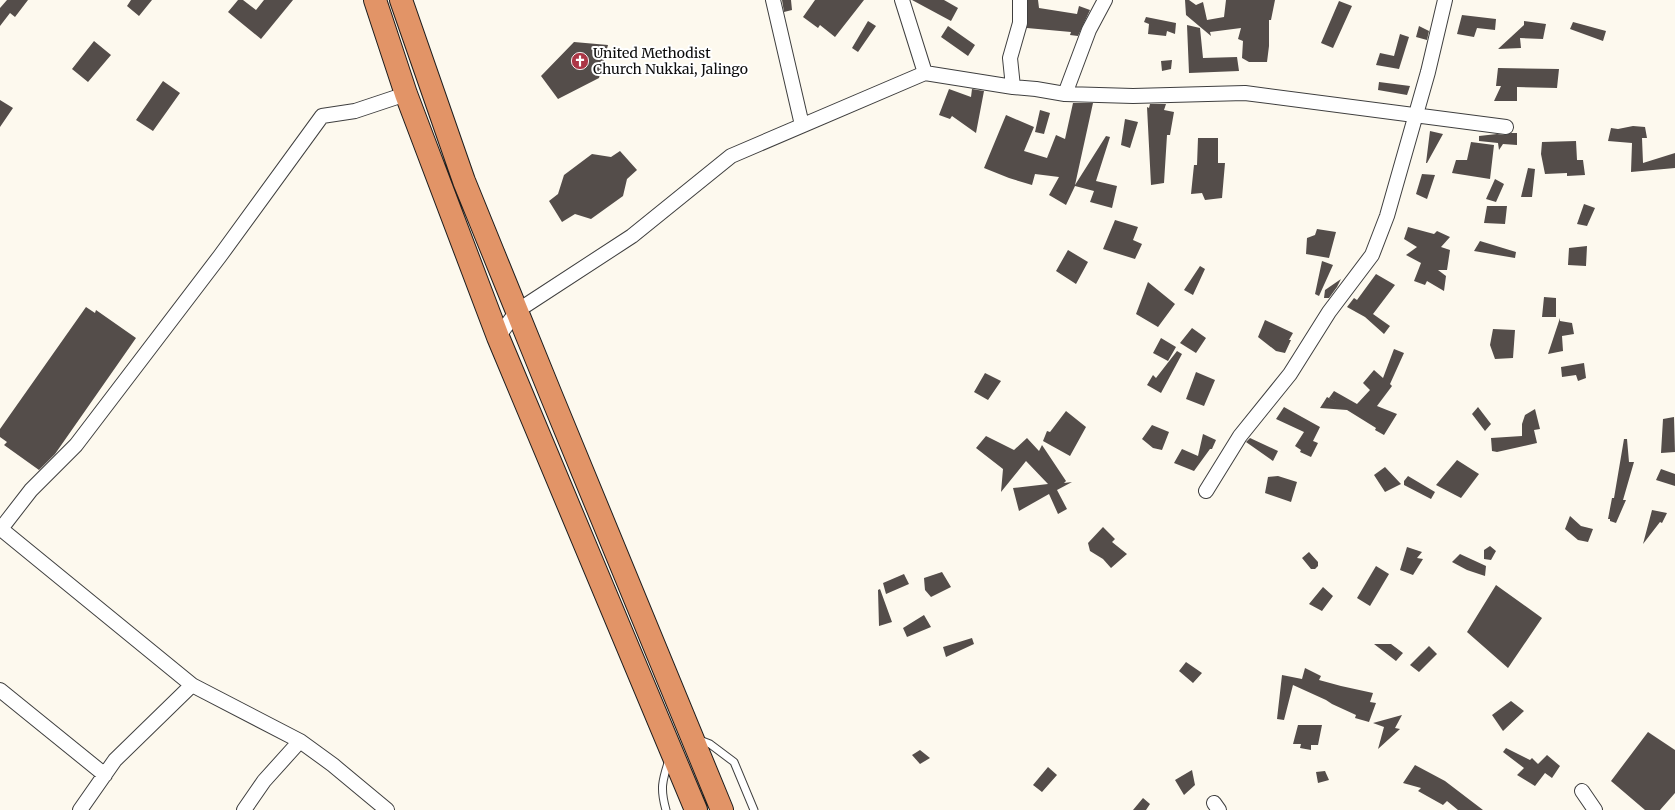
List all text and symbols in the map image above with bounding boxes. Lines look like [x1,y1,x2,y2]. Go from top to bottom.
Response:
place label: United Methodist Church Nukkai, Jalingo [593,44,748,78]
church icon: United Methodist Church Nukkai, Jalingo [570,51,590,71]

